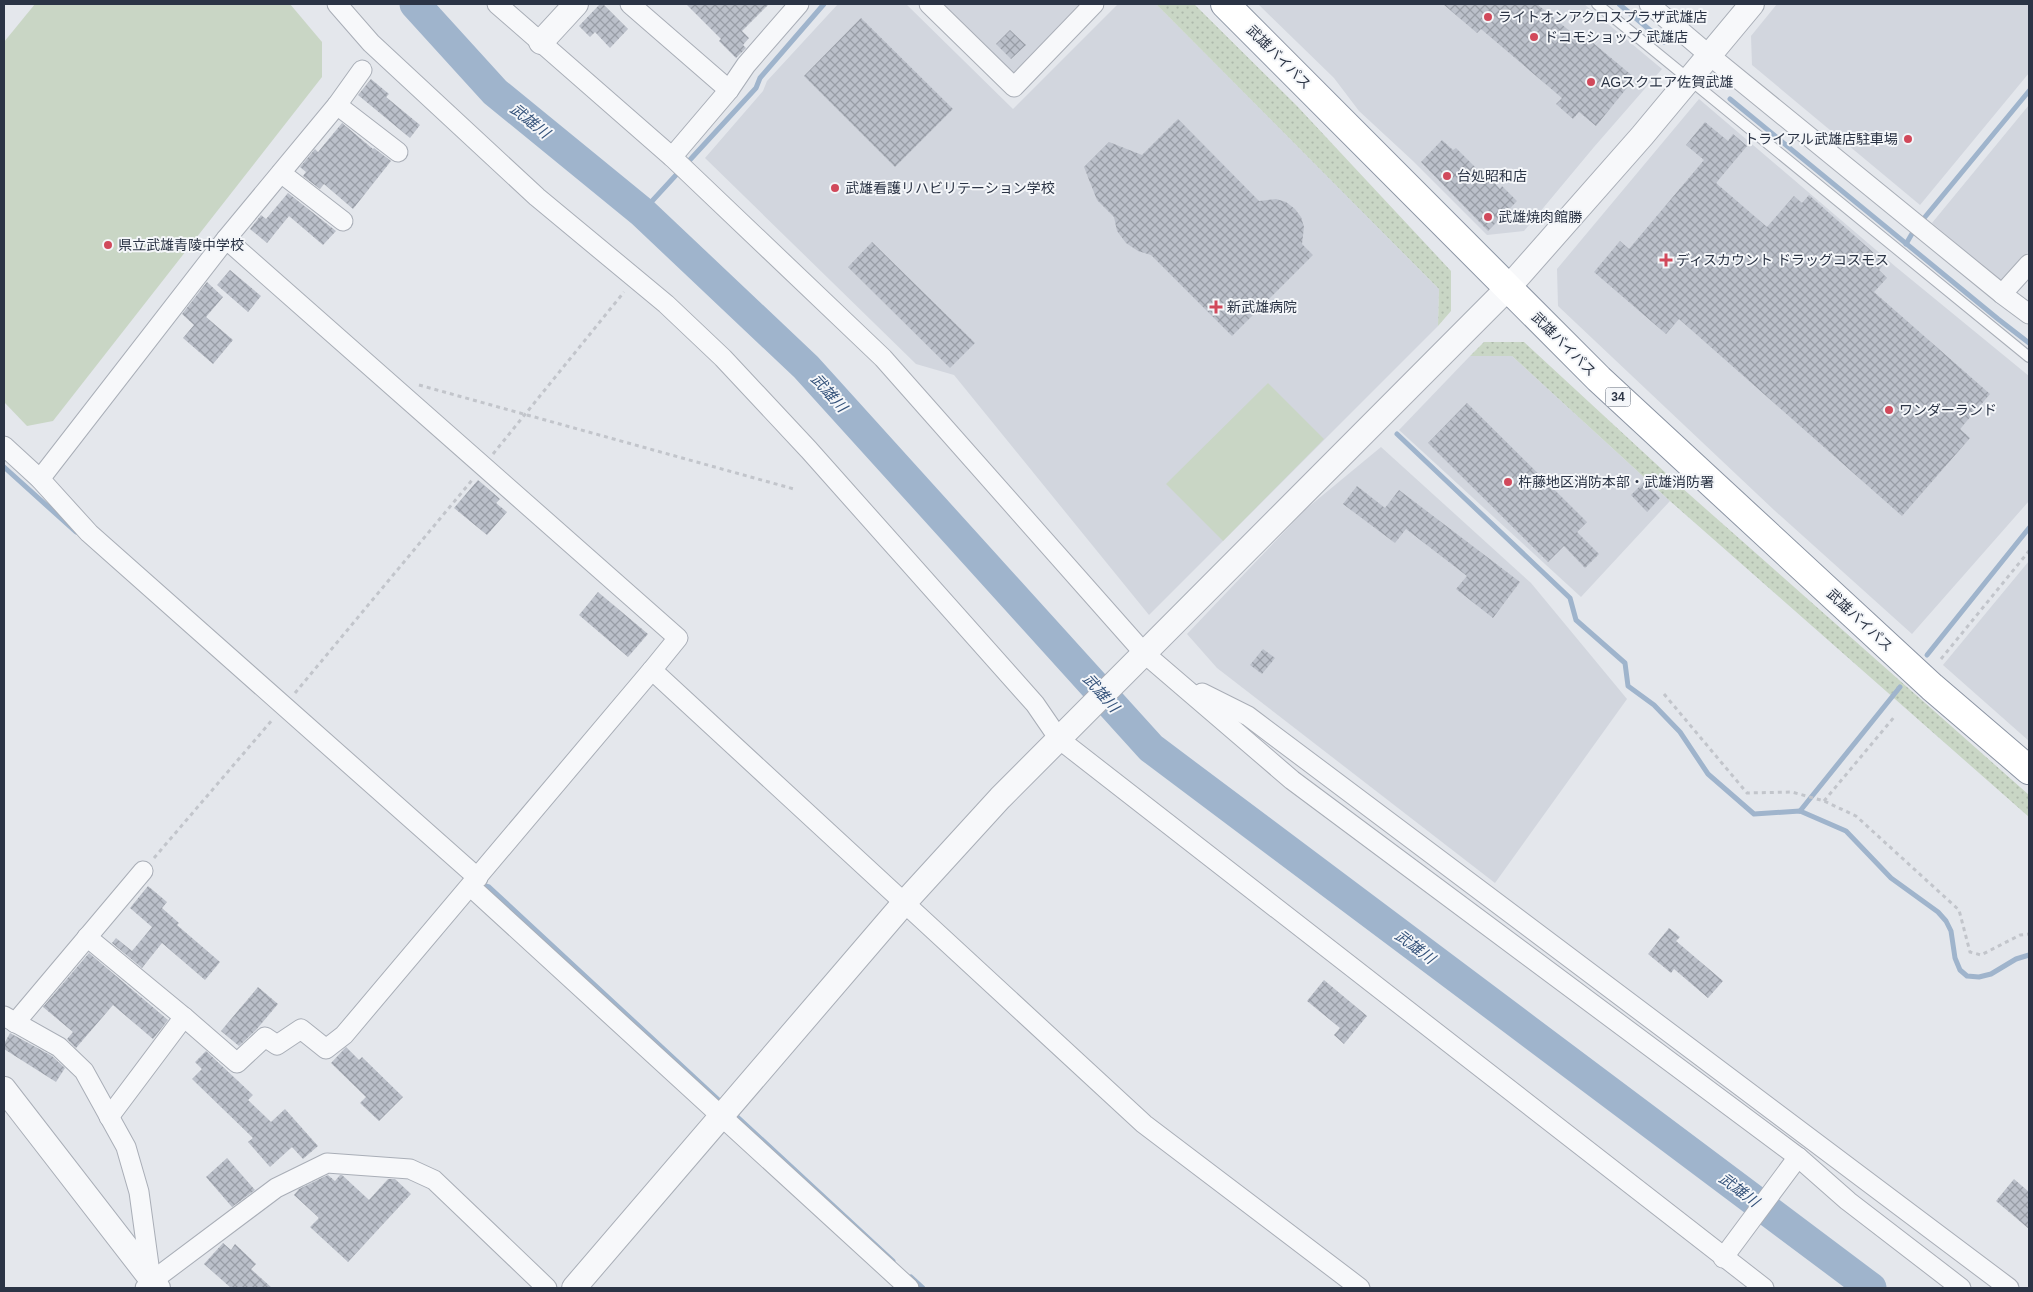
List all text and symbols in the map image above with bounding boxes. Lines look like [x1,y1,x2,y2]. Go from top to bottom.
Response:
place label: ライトオンアクロスプラザ武雄店 [1498,9,1707,25]
marker: ライトオンアクロスプラザ武雄店 [1482,11,1494,23]
street label: 武雄バイパス [1244,22,1314,92]
place label: ドコモショップ 武雄店 [1544,29,1688,45]
marker: ドコモショップ 武雄店 [1528,31,1540,43]
place label: AGスクエア佐賀武雄 [1601,74,1733,90]
marker: AGスクエア佐賀武雄 [1585,76,1597,88]
water label: 武雄川 [507,100,555,143]
place label: トライアル武雄店駐車場 [1744,131,1898,147]
marker: トライアル武雄店駐車場 [1902,133,1914,145]
place label: 台処昭和店 [1457,168,1527,184]
marker: 台処昭和店 [1441,170,1453,182]
place label: 武雄看護リハビリテーション学校 [845,180,1055,196]
marker: 武雄看護リハビリテーション学校 [829,182,841,194]
place label: 武雄焼肉館勝 [1498,209,1583,225]
marker: 武雄焼肉館勝 [1482,211,1494,223]
place label: 県立武雄青陵中学校 [118,237,244,253]
marker: 県立武雄青陵中学校 [102,239,114,251]
place label: ディスカウント ドラッグコスモス [1676,252,1889,268]
marker: ディスカウント ドラッグコスモス [1660,254,1672,266]
place label: 新武雄病院 [1227,299,1297,315]
marker: 新武雄病院 [1209,300,1223,314]
street label: 武雄バイパス [1529,309,1599,379]
water label: 武雄川 [808,370,852,417]
road number: 34 [1606,388,1630,407]
place label: ワンダーランド [1899,402,1997,418]
marker: ワンダーランド [1883,404,1895,416]
place label: 杵藤地区消防本部・武雄消防署 [1518,474,1714,490]
marker: 杵藤地区消防本部・武雄消防署 [1502,476,1514,488]
street label: 武雄バイパス [1824,586,1896,654]
water label: 武雄川 [1080,670,1124,717]
water label: 武雄川 [1392,926,1440,968]
water label: 武雄川 [1716,1169,1764,1211]

